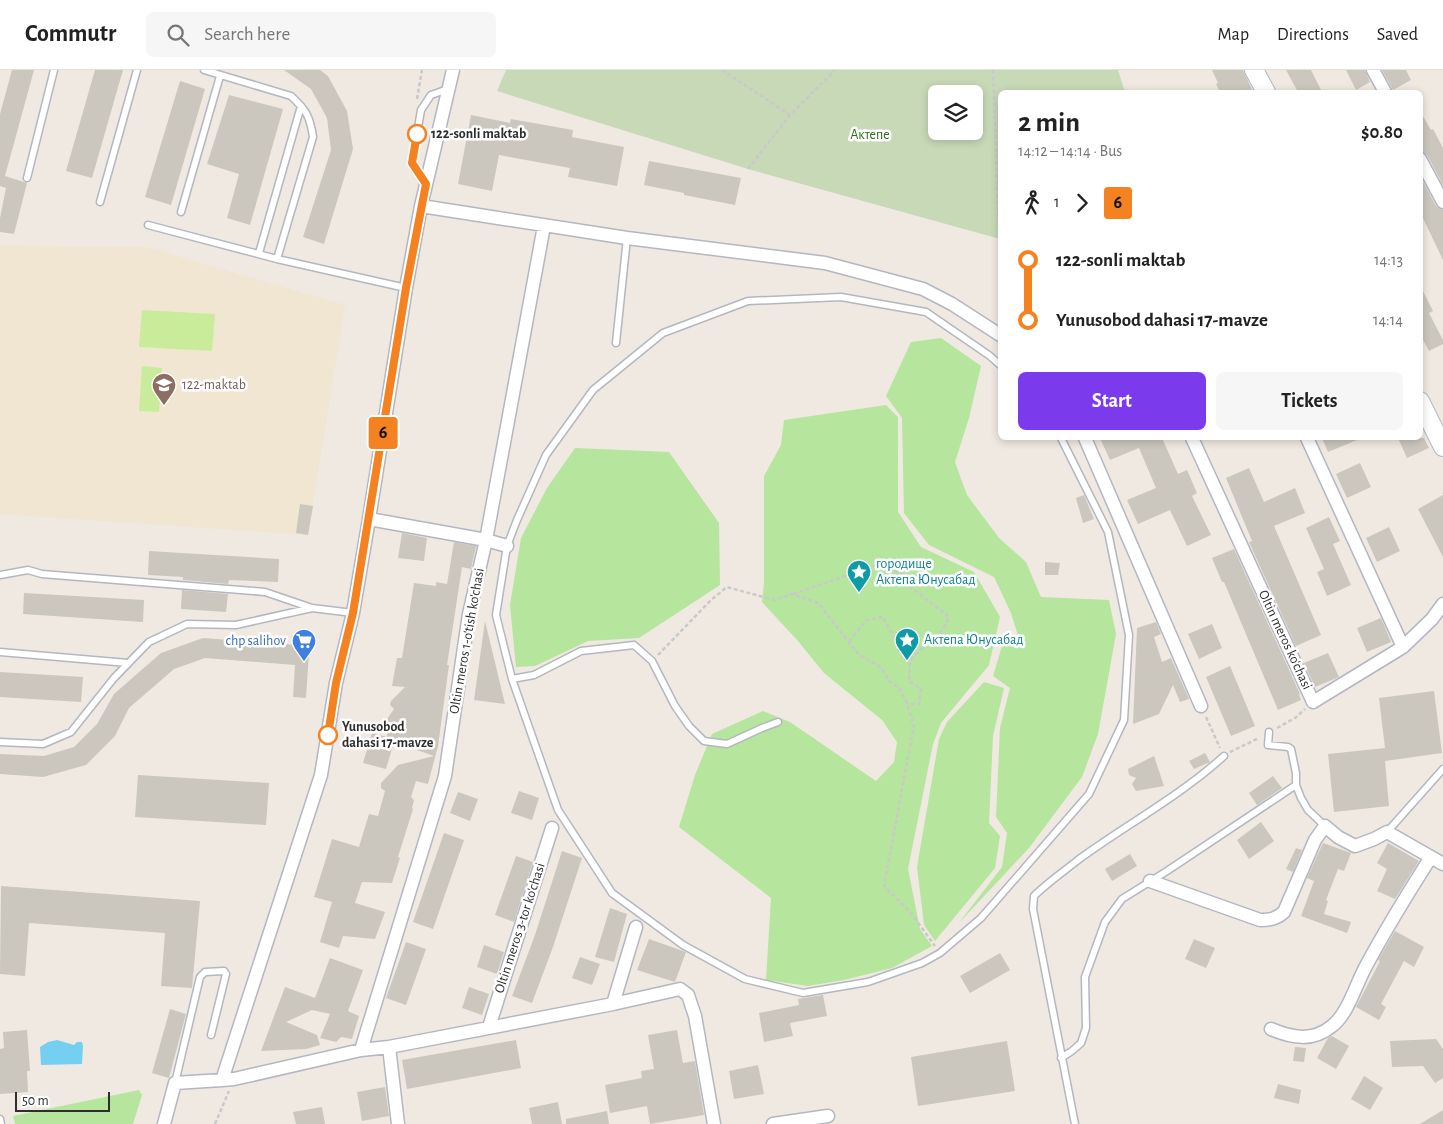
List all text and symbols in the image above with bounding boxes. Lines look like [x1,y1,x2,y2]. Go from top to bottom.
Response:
search box [146,12,496,57]
icon: search [164,21,192,49]
text: Commutr [25,22,116,46]
text: Search here [204,25,290,44]
text: Map [1218,26,1249,44]
text: Directions [1277,26,1349,44]
text: Saved [1377,26,1418,44]
map controls [928,85,983,140]
button: layers [928,85,983,140]
text: 2 min [1018,109,1080,137]
text: $0.80 [1361,123,1403,142]
marker: 122-sonli maktab [407,124,427,144]
place label: 122-sonli maktab [431,127,526,141]
park label: Актепе [850,128,890,142]
text: 14:12 – 14:14 · Bus [1018,143,1122,159]
icon: walk [1018,189,1046,217]
icon: forward [1068,189,1096,217]
text: 1 [1054,194,1060,210]
text: 6 [1114,194,1122,212]
text: 122-sonli maktab [1056,251,1185,270]
text: 14:13 [1374,252,1403,268]
text: Yunusobod dahasi 17-mavze [1056,311,1268,330]
text: 14:14 [1373,312,1403,328]
school or university icon: 122-maktab [151,372,177,406]
button: Start [1018,372,1206,430]
button: Tickets [1216,372,1403,430]
place label: 122-maktab [182,378,246,392]
line badge: 6 [367,417,399,449]
text: 6 [379,424,387,442]
place label: городище Актепа Юнусабад [876,557,975,587]
place icon: городище Актепа Юнусабад [846,559,872,593]
street label: Oltin meros 1-o'tish ko'chasi [447,567,487,715]
street label: Oltin meros ko'chasi [1256,588,1314,692]
place icon: Актепа Юнусабад [894,627,920,661]
supermarket icon: chp salihov [291,628,317,662]
place label: Актепа Юнусабад [924,633,1023,647]
place label: chp salihov [226,634,286,648]
place label: Yunusobod dahasi 17-mavze [342,720,434,750]
marker: Yunusobod dahasi 17-mavze [318,725,338,745]
street label: Oltin meros 3-tor ko'chasi [492,861,548,995]
scale bar [15,1089,110,1112]
text: 50 m [22,1094,49,1108]

